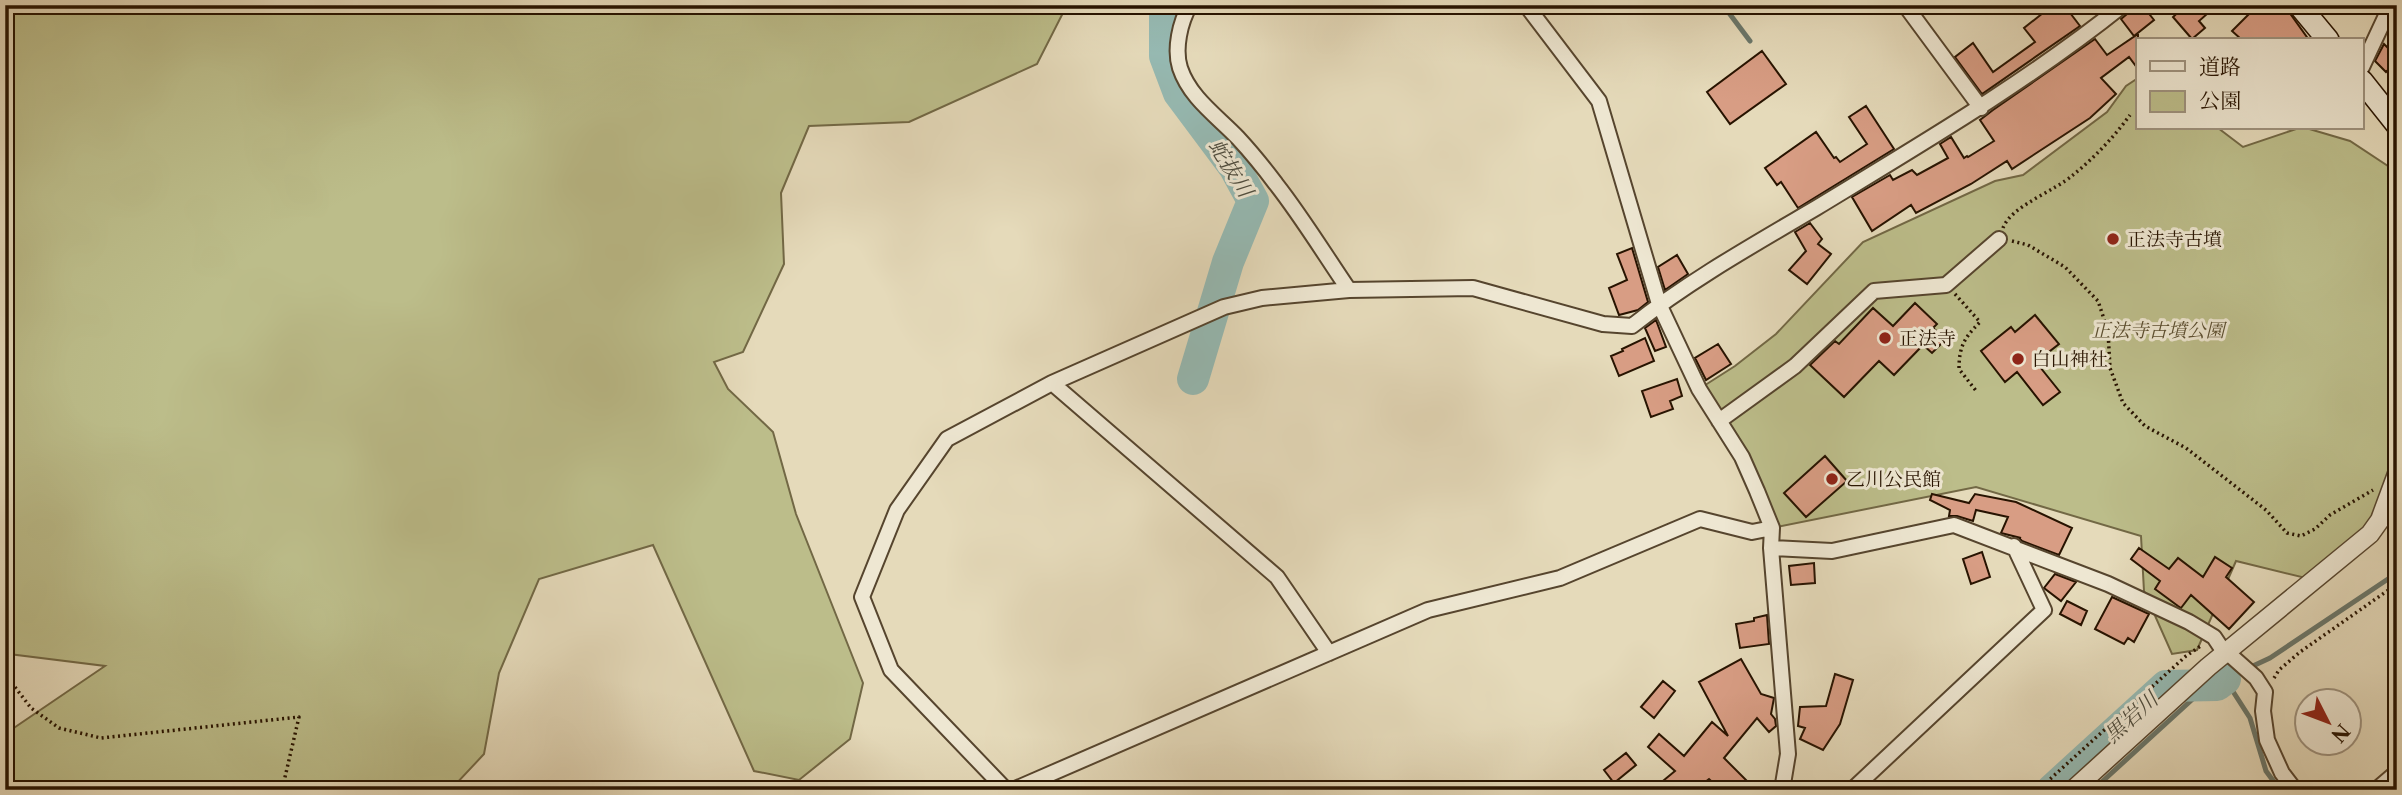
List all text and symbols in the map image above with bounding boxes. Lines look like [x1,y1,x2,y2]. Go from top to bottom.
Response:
legend [2136,38,2364,130]
text: 道路 [2199,54,2241,79]
text: 公園 [2199,88,2241,113]
water label: 蛇抜川 [1204,135,1259,203]
place label: 正法寺古墳 [2127,228,2222,251]
marker: 正法寺古墳 [2105,231,2121,247]
park label: 正法寺古墳公園 [2091,319,2227,342]
place label: 正法寺 [1899,327,1956,350]
marker: 正法寺 [1877,330,1893,346]
place label: 白山神社 [2032,348,2108,371]
marker: 白山神社 [2010,351,2026,367]
place label: 乙川公民館 [1846,468,1941,491]
marker: 乙川公民館 [1824,471,1840,487]
water label: 黒岩川 [2099,685,2164,747]
north arrow [2294,686,2364,756]
text: N [2326,719,2354,747]

